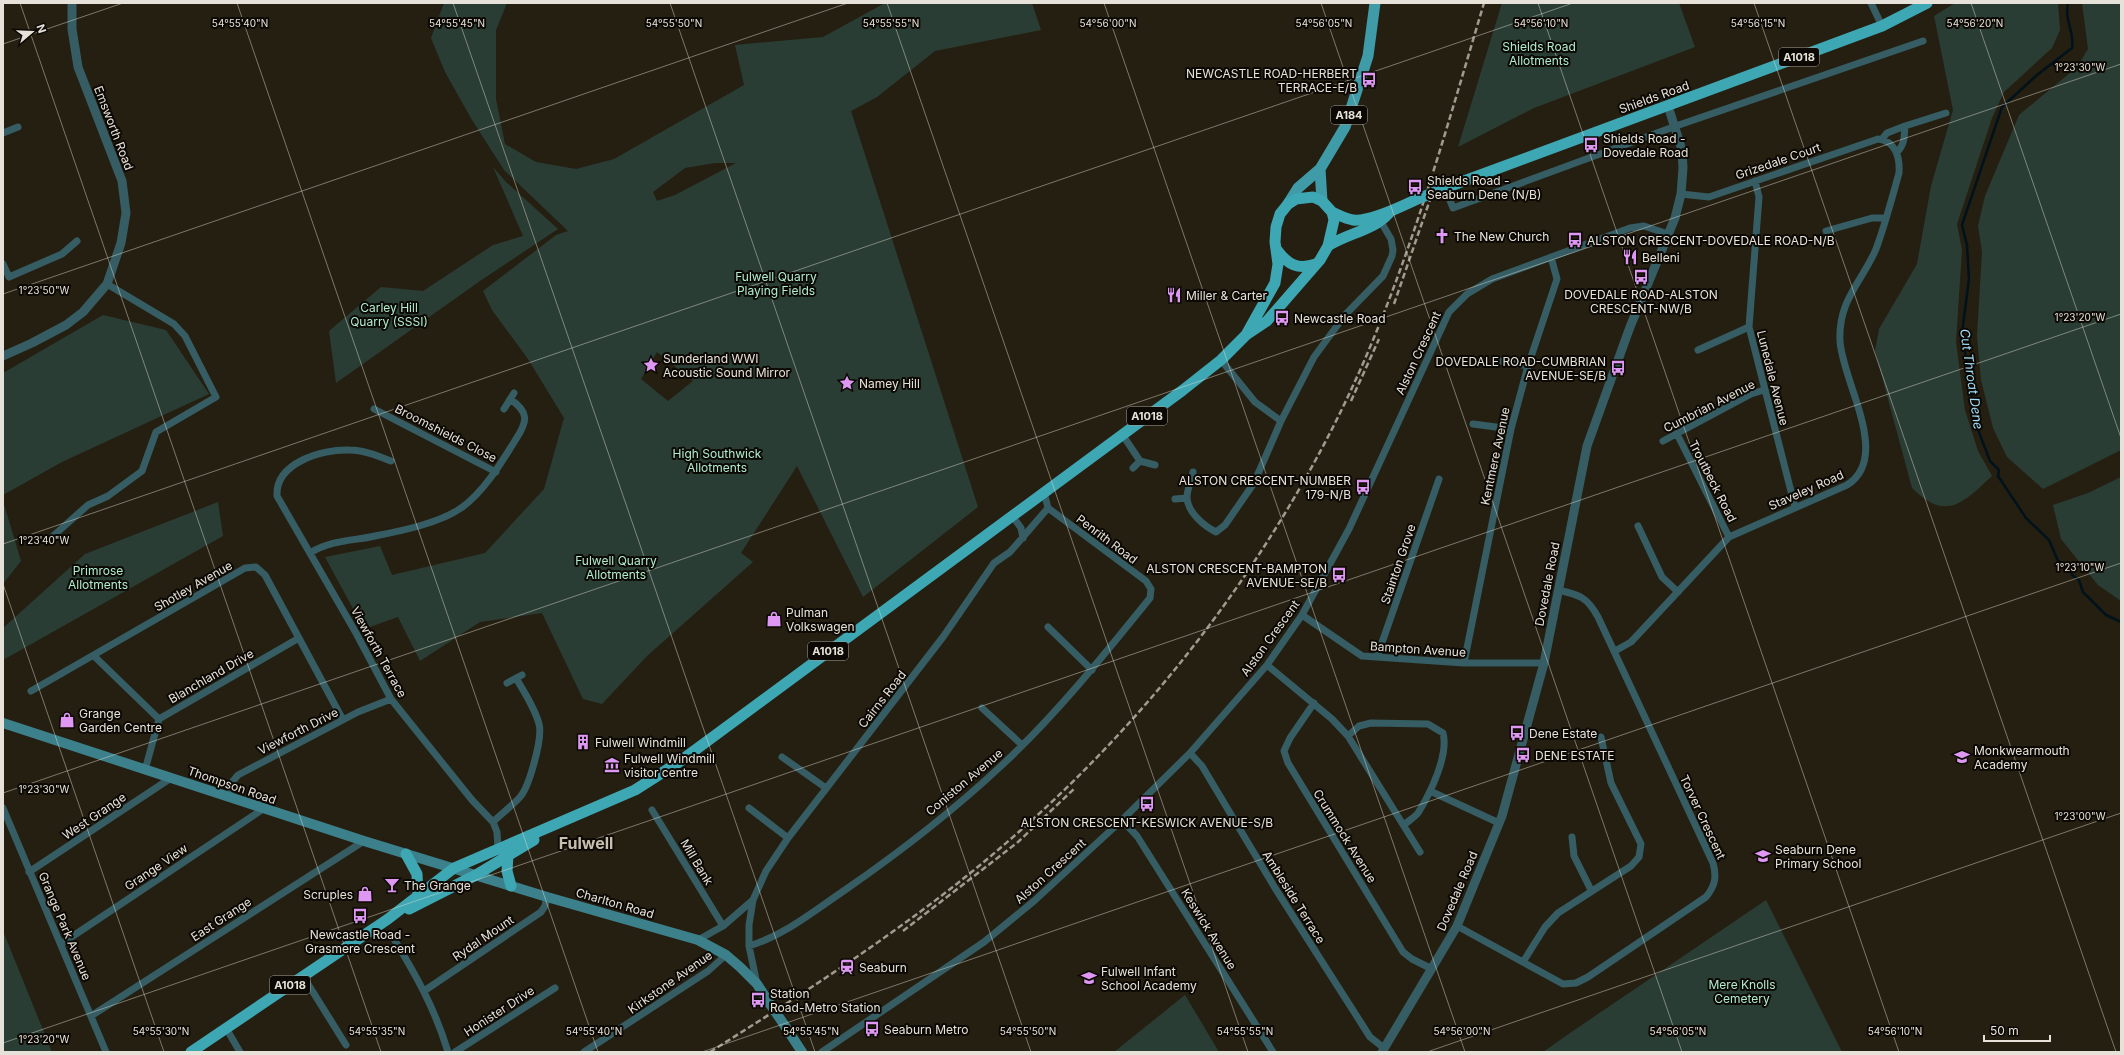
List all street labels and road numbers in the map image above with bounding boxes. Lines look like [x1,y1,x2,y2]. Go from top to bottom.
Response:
road number: A1018 [1779,48,1819,66]
street label: Shields Road [1617,77,1691,117]
street label: Emsworth Road [91,84,137,172]
road number: A184 [1331,106,1367,124]
street label: Grizedale Court [1733,139,1823,183]
street label: Alston Crescent [1392,309,1444,397]
street label: Lunedale Avenue [1754,329,1792,427]
street label: Cumbrian Avenue [1661,376,1757,436]
street label: Broomshields Close [392,401,500,465]
street label: Kentmere Avenue [1477,406,1513,506]
road number: A1018 [1127,407,1167,425]
street label: Troutbeck Road [1686,438,1740,524]
street label: Staveley Road [1766,467,1846,513]
street label: Penrith Road [1073,511,1141,567]
street label: Stainton Grove [1377,522,1419,606]
street label: Dovedale Road [1531,541,1563,627]
street label: Shotley Avenue [151,558,235,614]
street label: Alston Crescent [1237,597,1303,679]
street label: Viewforth Terrace [348,604,410,700]
street label: Bampton Avenue [1370,638,1466,660]
road number: A1018 [808,642,848,660]
street label: Blanchland Drive [166,646,256,706]
street label: Cairns Road [855,667,909,731]
street label: Viewforth Drive [255,704,341,758]
street label: Coniston Avenue [922,745,1006,819]
street label: Thompson Road [186,763,278,807]
street label: Torver Crescent [1677,772,1729,862]
street label: Crummock Avenue [1310,786,1380,886]
street label: West Grange [59,789,129,843]
street label: Alston Crescent [1011,835,1089,907]
street label: Mill Bank [677,836,717,888]
street label: Grange View [122,840,191,894]
street label: Ambleside Terrace [1259,848,1329,946]
street label: Dovedale Road [1433,849,1481,933]
street label: Grange Park Avenue [35,870,95,982]
street label: Charlton Road [574,885,656,921]
street label: Keswick Avenue [1178,886,1240,972]
street label: East Grange [188,894,254,944]
street label: Rydal Mount [449,912,517,964]
street label: Kirkstone Avenue [625,947,715,1017]
road number: A1018 [270,976,310,994]
street label: Honister Drive [461,983,537,1039]

